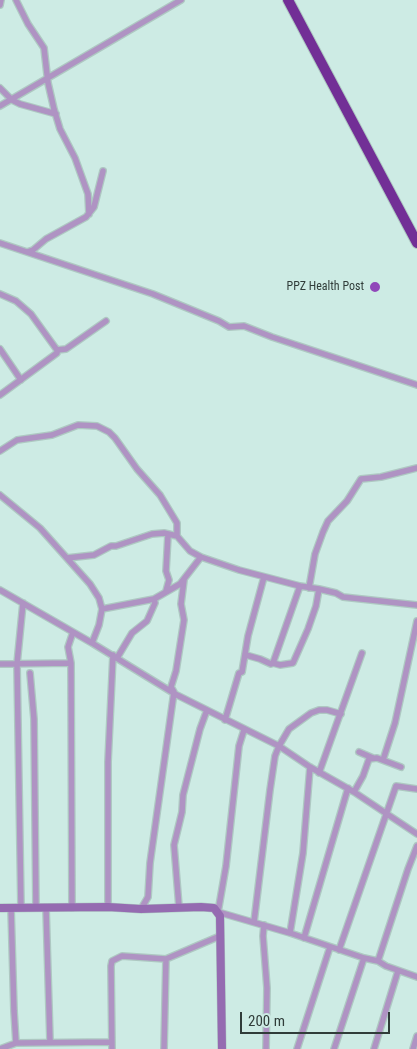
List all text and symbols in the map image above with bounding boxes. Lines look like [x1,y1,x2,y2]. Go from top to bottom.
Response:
place label: PPZ Health Post [287,280,364,294]
marker: PPZ Health Post [368,280,382,294]
scale bar [242,1002,392,1034]
text: 200 m [248,1012,285,1030]

